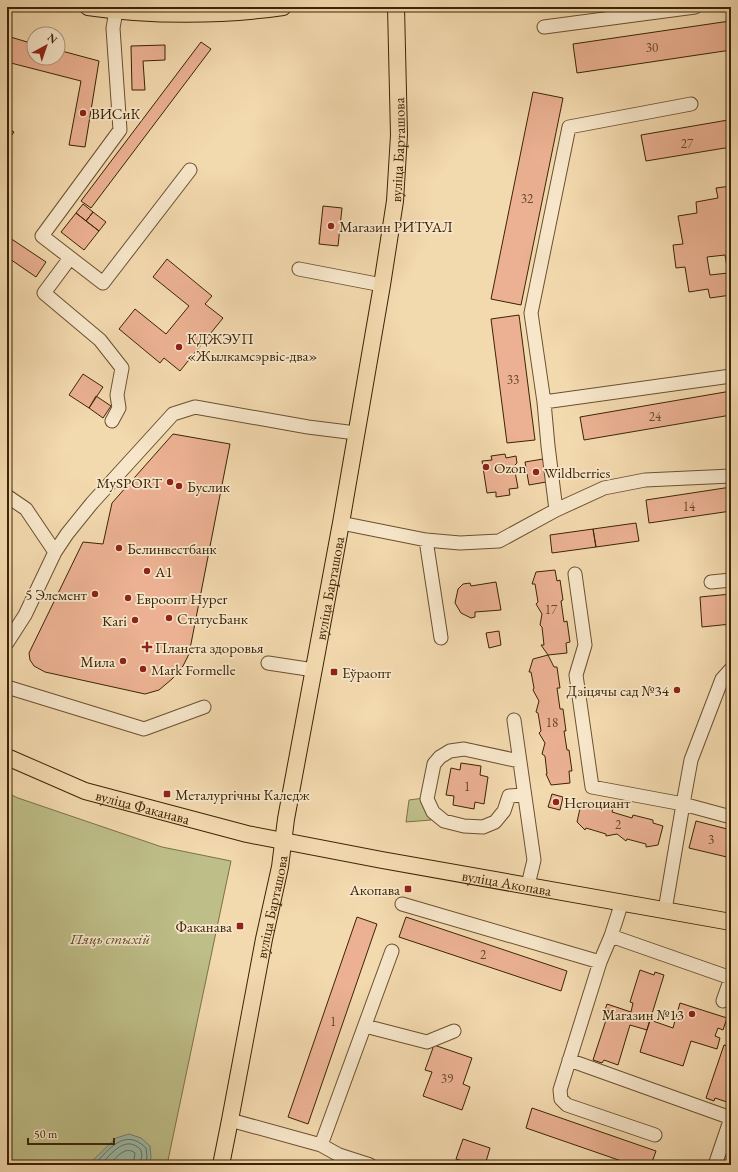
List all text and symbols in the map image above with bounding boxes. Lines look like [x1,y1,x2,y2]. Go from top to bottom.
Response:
north arrow [26,26,66,66]
text: N [45,30,60,47]
house number: 30 [646,39,658,56]
street label: вуліца Барташова [385,97,409,203]
place label: ВИСиК [91,104,140,123]
marker: ВИСиК [78,108,88,118]
house number: 27 [681,135,694,152]
house number: 32 [521,190,534,207]
place label: Магазин РИТУАЛ [339,217,453,236]
marker: Магазин РИТУАЛ [326,221,336,231]
place label: КДЖЭУП «Жылкамсэрвіс-два» [187,329,318,365]
marker: КДЖЭУП «Жылкамсэрвіс-два» [174,342,184,352]
house number: 33 [507,371,519,388]
house number: 24 [649,408,662,425]
place label: Ozon [494,458,527,477]
marker: Ozon [481,462,491,472]
place label: Wildberries [544,463,610,482]
marker: Wildberries [531,467,541,477]
place label: MySPORT [97,473,163,492]
marker: MySPORT [165,477,175,487]
place label: Буслик [187,477,230,496]
marker: Буслик [174,481,184,491]
house number: 14 [683,498,696,515]
street label: вуліца Барташова [310,535,348,641]
place label: Белинвестбанк [127,539,217,558]
marker: Белинвестбанк [114,543,124,553]
place label: A1 [154,562,173,581]
marker: A1 [142,566,152,576]
place label: 5 Элемент [25,585,87,604]
marker: 5 Элемент [90,589,100,599]
place label: Евроопт Hyper [136,589,228,608]
marker: Евроопт Hyper [123,593,133,603]
house number: 17 [545,601,558,618]
place label: СтатусБанк [177,609,248,628]
place label: Kari [102,611,127,630]
marker: СтатусБанк [164,613,174,623]
marker: Kari [130,615,140,625]
place label: Планета здоровья [155,638,264,657]
marker: Планета здоровья [142,642,152,652]
place label: Мила [80,652,115,671]
marker: Мила [118,656,128,666]
place label: Mark Formelle [151,660,236,679]
place label: Еўраопт [342,663,391,682]
marker: Mark Formelle [138,664,148,674]
marker: Еўраопт [329,667,339,677]
place label: Дзіцячы сад №34 [567,681,670,700]
marker: Дзіцячы сад №34 [672,685,682,695]
house number: 18 [546,714,558,731]
house number: 1 [464,778,470,795]
street label: вуліца Факанава [94,785,192,828]
place label: Металургічны Каледж [175,785,310,804]
marker: Металургічны Каледж [162,789,172,799]
place label: Негоциант [564,793,630,812]
marker: Негоциант [551,797,561,807]
house number: 2 [615,816,622,833]
house number: 3 [708,831,714,848]
street label: вуліца Барташова [251,854,291,960]
street label: вуліца Акопава [461,865,553,899]
place label: Акопава [348,880,400,899]
marker: Акопава [403,884,413,894]
place label: Факанава [175,917,232,936]
marker: Факанава [235,921,245,931]
park label: Пяць стыхій [69,929,150,948]
house number: 2 [480,946,487,963]
place label: Магазин №13 [602,1005,684,1024]
marker: Магазин №13 [687,1009,697,1019]
house number: 1 [330,1013,336,1030]
house number: 39 [441,1070,454,1087]
scale bar [28,1120,114,1146]
text: 50 m [34,1126,58,1142]

